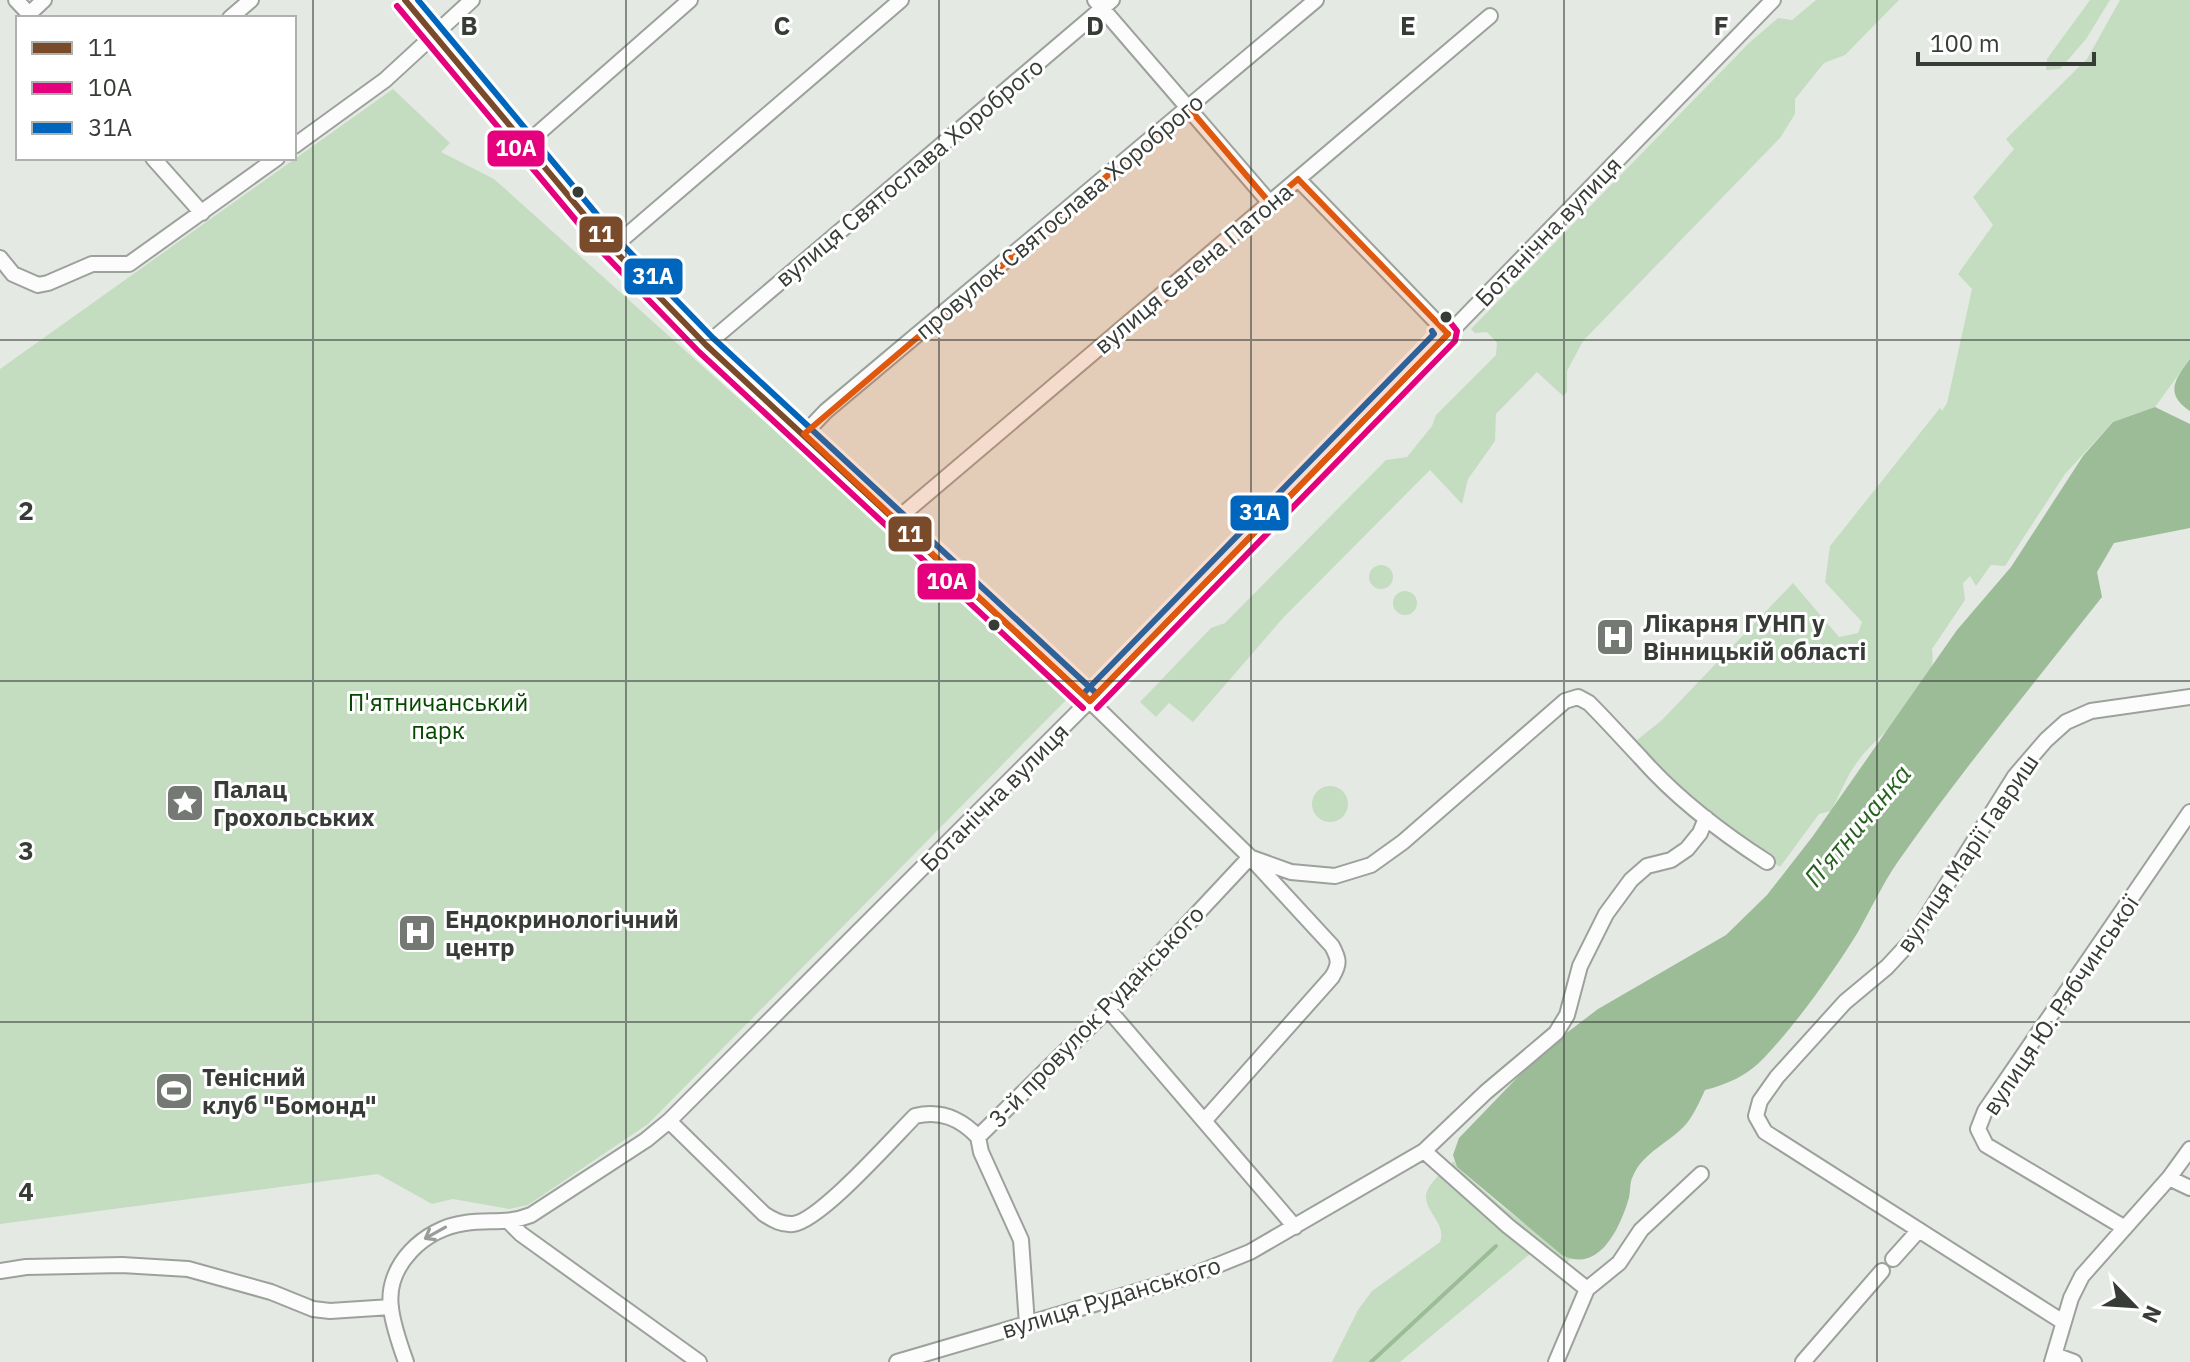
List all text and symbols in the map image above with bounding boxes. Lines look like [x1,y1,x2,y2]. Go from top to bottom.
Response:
text: B [460,8,478,42]
text: C [774,8,791,42]
text: D [1086,8,1104,42]
text: E [1400,8,1416,42]
text: F [1713,8,1729,42]
legend [16,16,296,160]
scale bar [1918,16,2094,66]
text: 100 m [1930,27,2000,59]
text: 11 [88,31,117,63]
street label: вулиця Святослава Хороброго [768,50,1050,294]
text: 10А [88,71,132,103]
street label: провулок Святослава Хороброго [908,86,1210,346]
text: 31А [88,111,132,143]
line badge: 10А [486,129,546,168]
text: 10А [495,133,537,162]
street label: Ботанічна вулиця [1468,149,1628,313]
street label: вулиця Євгена Патона [1087,175,1299,361]
unlabelled marker [570,184,586,200]
line badge: 11 [578,215,624,254]
text: 11 [588,219,614,248]
line badge: 31А [623,257,684,296]
text: 31А [632,261,674,290]
unlabelled marker [1438,309,1454,325]
text: 2 [18,493,34,527]
line badge: 31А [1229,494,1290,532]
text: 31А [1239,497,1281,526]
line badge: 11 [887,515,933,553]
text: 11 [897,519,923,548]
line badge: 10А [916,562,977,601]
text: 10А [926,566,968,595]
place label: Лікарня ГУНП у Вінницькій області [1643,607,1866,667]
hospital icon: Лікарня ГУНП у Вінницькій області [1594,616,1636,658]
unlabelled marker [986,617,1002,633]
park label: П'ятничанський парк [348,686,528,746]
street label: Ботанічна вулиця [913,716,1075,878]
street label: вулиця Марії Гавриш [1889,747,2045,959]
water label: П'ятничанка [1796,757,1918,893]
place label: Палац Грохольських [213,773,375,833]
place icon: Палац Грохольських [164,782,206,824]
text: 3 [18,833,34,867]
street label: вулиця Ю. Рябчинської [1974,888,2146,1121]
street label: 3-й провулок Руданського [981,898,1211,1134]
place label: Ендокринологічний центр [445,903,679,963]
hospital icon: Ендокринологічний центр [396,912,438,954]
place label: Тенісний клуб "Бомонд" [202,1061,377,1121]
sports icon: Тенісний клуб "Бомонд" [153,1070,195,1112]
text: 4 [18,1174,34,1208]
one-way arrow [424,1225,447,1241]
street label: вулиця Руданського [998,1248,1224,1346]
north arrow [2094,1266,2174,1346]
text: N [2136,1301,2169,1328]

